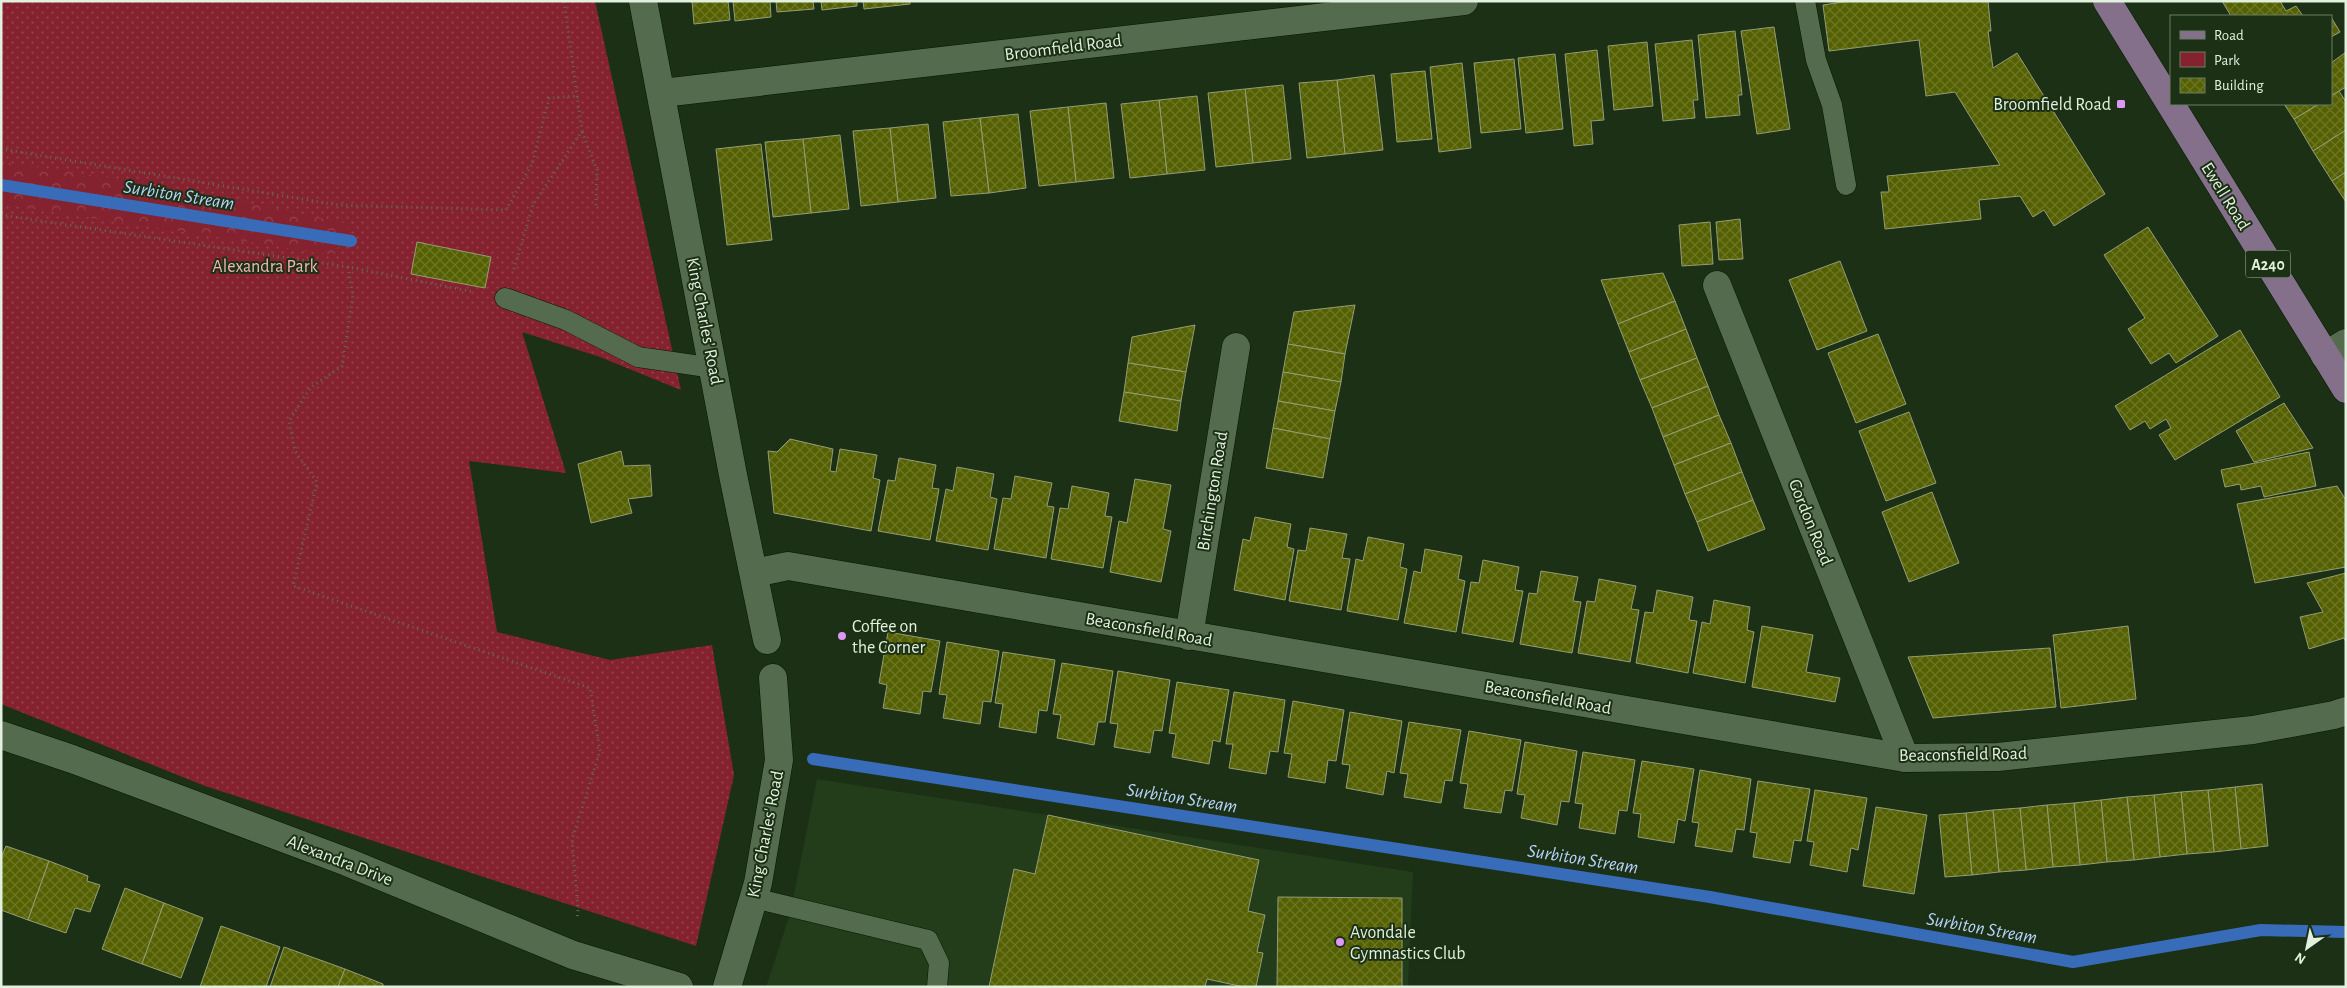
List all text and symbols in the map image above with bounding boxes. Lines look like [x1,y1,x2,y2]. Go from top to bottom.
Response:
legend [2170,15,2332,105]
text: Road [2214,28,2244,43]
street label: Broomfield Road [1004,32,1123,64]
text: Park [2214,53,2240,68]
text: Building [2214,78,2264,93]
place label: Broomfield Road [1993,96,2111,114]
marker: Broomfield Road [2115,98,2127,110]
street label: Ewell Road [2197,160,2253,234]
water label: Surbiton Stream [122,177,236,214]
road number: A240 [2246,250,2290,278]
street label: King Charles' Road [683,256,725,386]
park label: Alexandra Park [212,258,318,276]
street label: Birchington Road [1195,430,1231,552]
street label: Gordon Road [1785,477,1835,568]
street label: Beaconsfield Road [1084,610,1214,650]
place label: Coffee on the Corner [852,618,925,657]
marker: Coffee on the Corner [836,630,848,642]
street label: Beaconsfield Road [1483,678,1613,718]
street label: Beaconsfield Road [1899,745,2027,765]
street label: King Charles' Road [745,769,787,899]
water label: Surbiton Stream [1125,780,1239,817]
street label: Alexandra Drive [284,833,395,889]
water label: Surbiton Stream [1526,841,1640,878]
water label: Surbiton Stream [1925,909,2038,948]
north arrow [2282,923,2332,973]
place label: Avondale Gymnastics Club [1350,924,1466,963]
marker: Avondale Gymnastics Club [1334,936,1346,948]
text: N [2293,950,2308,967]

